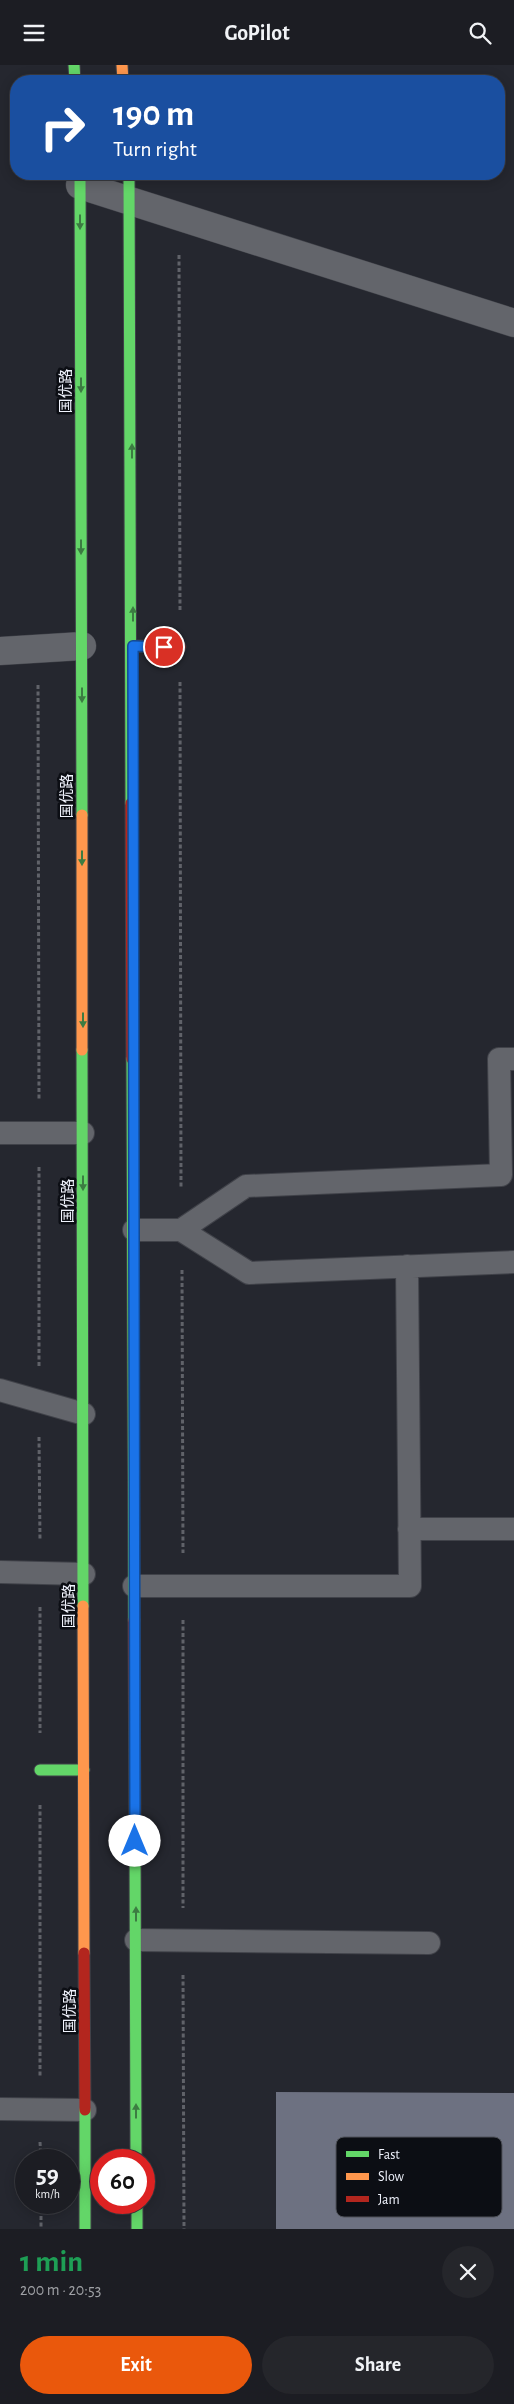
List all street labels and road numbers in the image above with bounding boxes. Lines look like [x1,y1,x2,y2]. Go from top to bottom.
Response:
street label: 国优路 [57,368,74,414]
street label: 国优路 [58,773,75,819]
street label: 国优路 [59,1178,76,1224]
street label: 国优路 [60,1583,77,1629]
street label: 国优路 [61,1988,78,2034]

